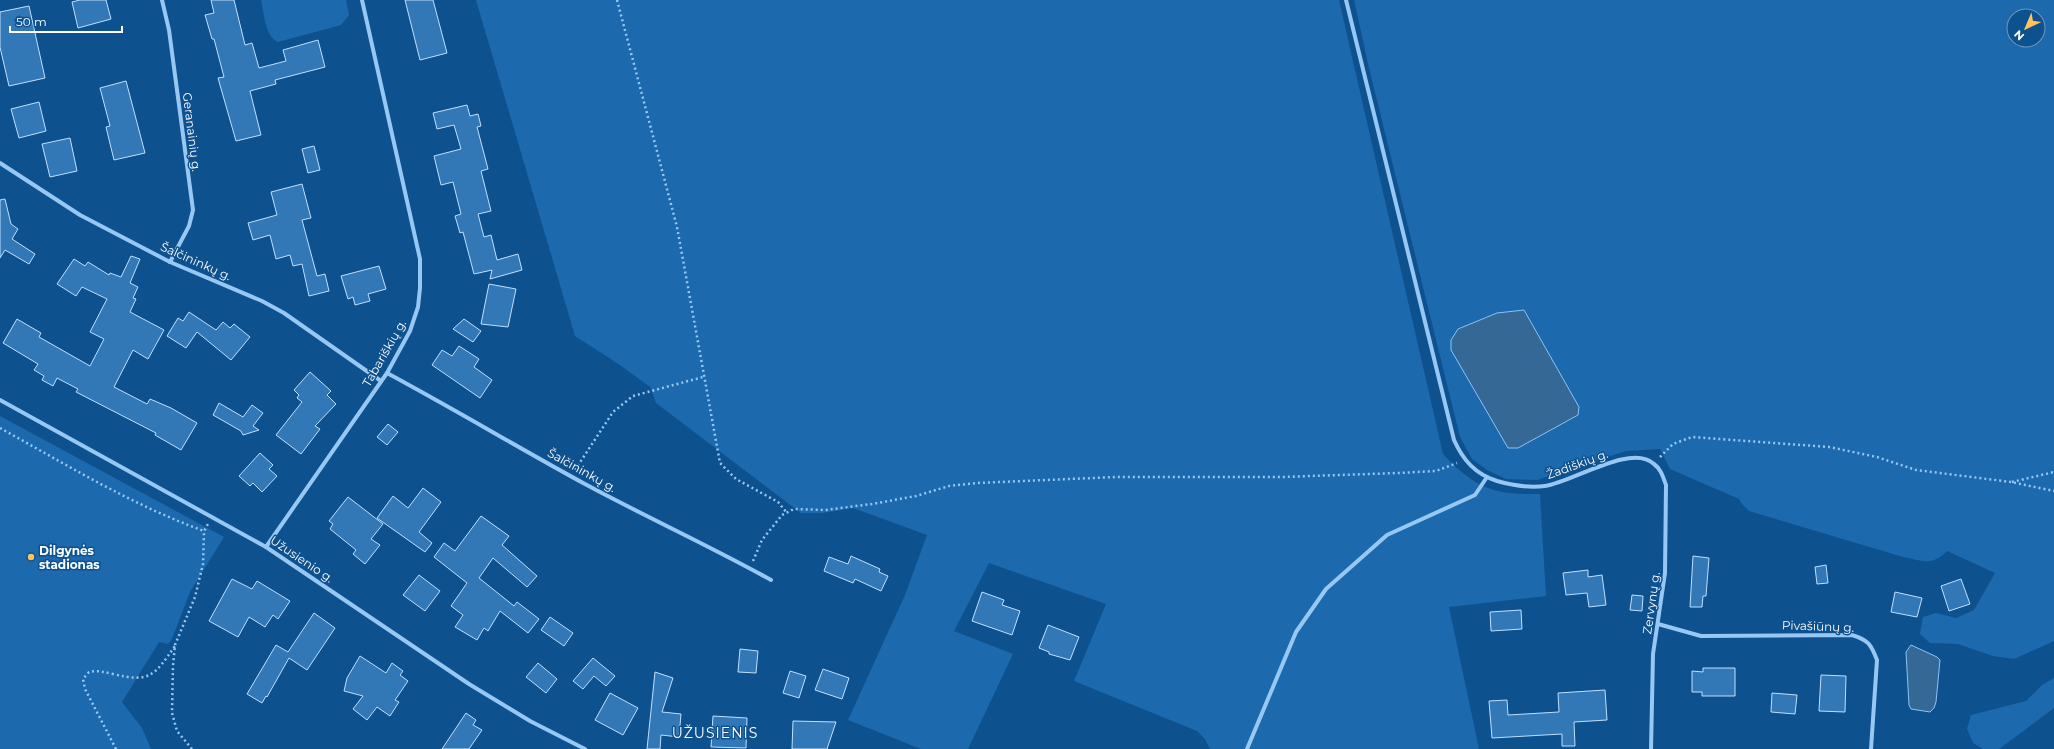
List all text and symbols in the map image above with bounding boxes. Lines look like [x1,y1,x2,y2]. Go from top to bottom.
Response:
scale bar [10,8,122,34]
north arrow [2006,8,2046,48]
text: 50 m [16,14,47,29]
text: N [2011,27,2027,43]
street label: Geranainių g. [180,92,204,172]
street label: Šalčininkų g. [158,239,234,283]
street label: Tabariškių g. [359,317,409,389]
street label: Šalčininkų g. [545,445,619,495]
street label: Žadiškių g. [1544,446,1610,482]
street label: Užusienio g. [268,532,336,586]
place label: Dilgynės stadionas [39,543,100,572]
marker: Dilgynės stadionas [26,552,36,562]
street label: Zervynų g. [1639,571,1663,635]
street label: Pivašiūnų g. [1782,617,1854,635]
district label: UŽUSIENIS [672,724,758,742]

